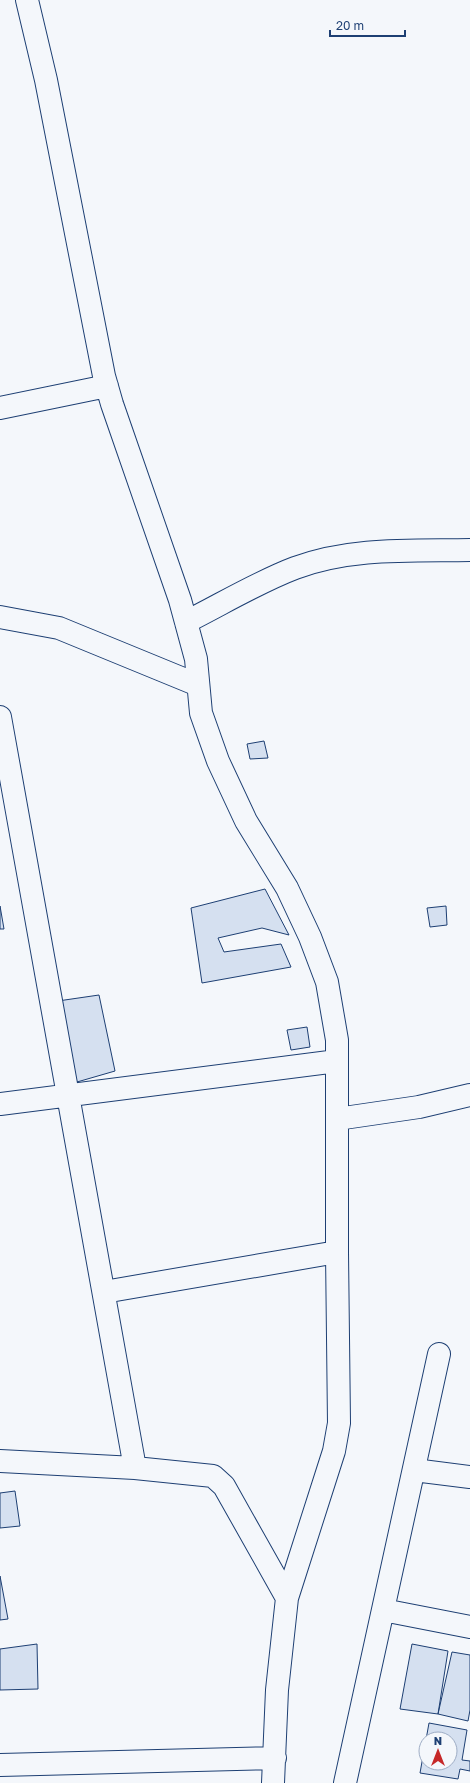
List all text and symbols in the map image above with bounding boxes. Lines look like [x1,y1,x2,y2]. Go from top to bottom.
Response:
scale bar [330,12,405,38]
text: 20 m [336,18,364,33]
north arrow [418,1731,458,1771]
text: N [434,1734,442,1747]

